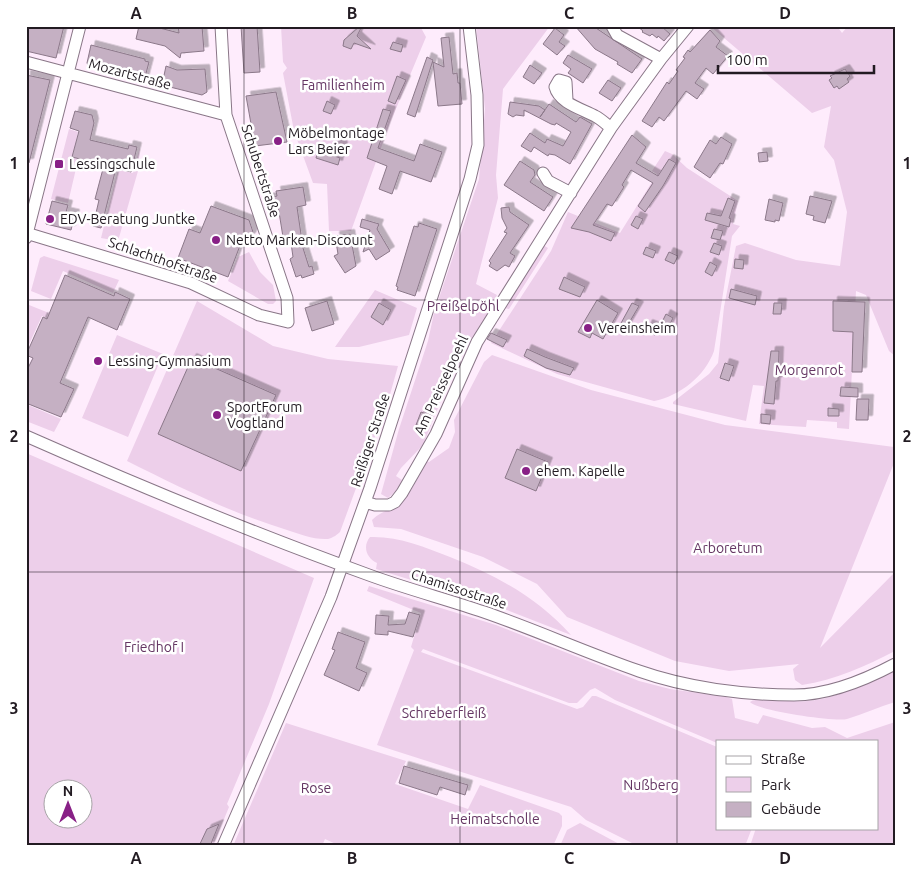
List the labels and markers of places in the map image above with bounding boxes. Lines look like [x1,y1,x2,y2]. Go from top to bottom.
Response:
place label: Möbelmontage Lars Beier [288,125,385,157]
marker: Möbelmontage Lars Beier [272,135,284,147]
place label: Lessingschule [69,156,155,172]
marker: Lessingschule [53,158,65,170]
place label: EDV-Beratung Juntke [60,211,195,227]
marker: EDV-Beratung Juntke [44,213,56,225]
place label: Netto Marken-Discount [226,232,373,248]
marker: Netto Marken-Discount [210,234,222,246]
place label: Vereinsheim [598,320,676,336]
marker: Vereinsheim [582,322,594,334]
place label: Lessing-Gymnasium [108,353,231,369]
marker: Lessing-Gymnasium [92,355,104,367]
place label: SportForum Vogtland [227,399,302,431]
marker: SportForum Vogtland [211,409,223,421]
place label: ehem. Kapelle [536,463,625,479]
marker: ehem. Kapelle [520,465,532,477]

